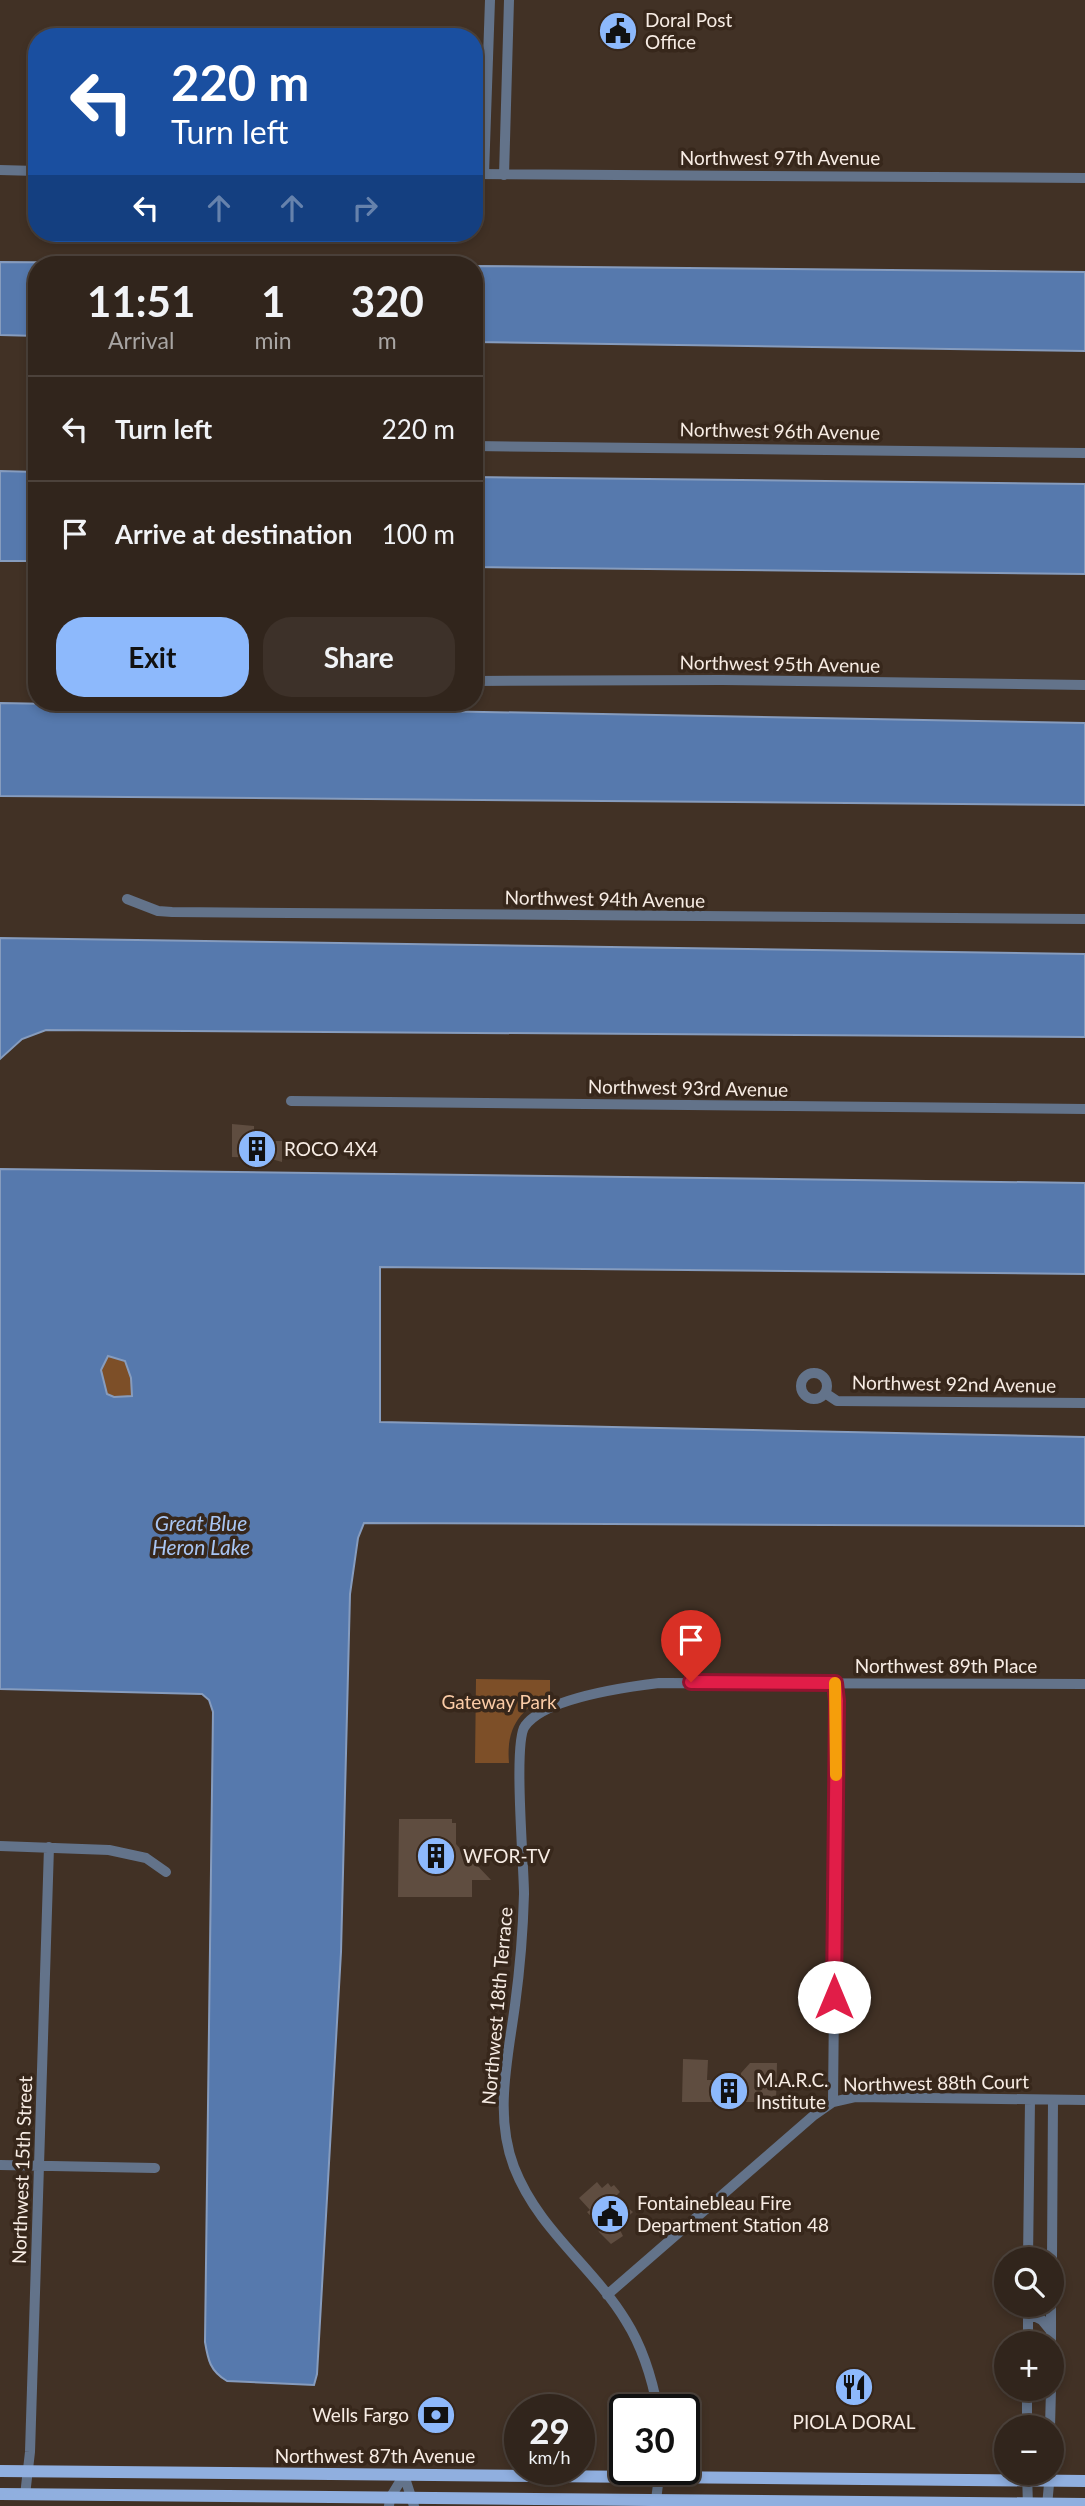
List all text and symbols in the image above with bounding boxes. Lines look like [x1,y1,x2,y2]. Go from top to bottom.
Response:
place label: Doral Post Office [645,8,733,53]
public building icon: Doral Post Office [597,10,639,52]
text: 220 m [171,53,309,111]
icon: left [56,56,147,147]
text: Turn left [171,112,288,151]
street label: Northwest 97th Avenue [680,146,880,169]
icon: left [127,189,165,227]
icon: ahead [200,189,238,227]
icon: ahead [273,189,311,227]
icon: right [346,189,384,227]
text: 11:51 [87,276,195,326]
text: 1 [261,276,285,326]
text: 320 [351,276,424,326]
text: Arrival [108,326,174,354]
text: min [254,326,292,354]
text: m [378,326,397,354]
icon: left [56,410,94,448]
text: Turn left [115,413,212,445]
text: 220 m [382,413,455,445]
street label: Northwest 96th Avenue [680,417,880,444]
icon: arrive [56,515,94,553]
text: Arrive at destination [115,518,352,550]
text: 100 m [382,518,455,550]
button: Exit [56,617,249,697]
button: Share [263,617,455,697]
street label: Northwest 95th Avenue [680,650,880,677]
street label: Northwest 94th Avenue [505,885,705,912]
street label: Northwest 93rd Avenue [588,1074,788,1101]
building icon: ROCO 4X4 [236,1128,278,1170]
place label: ROCO 4X4 [284,1137,378,1160]
street label: Northwest 92nd Avenue [852,1370,1056,1397]
water label: Great Blue Heron Lake [152,1510,250,1559]
pin [661,1610,721,1682]
icon: arrive [672,1621,710,1659]
street label: Northwest 89th Place [855,1654,1037,1677]
park label: Gateway Park [441,1690,557,1713]
building icon: WFOR-TV [415,1835,457,1877]
place label: WFOR-TV [463,1844,551,1867]
street label: Northwest 18th Terrace [476,1906,517,2106]
position arrow [797,1960,871,2034]
place label: M.A.R.C. Institute [756,2068,829,2113]
street label: Northwest 88th Court [843,2069,1029,2096]
building icon: M.A.R.C. Institute [708,2070,750,2112]
street label: Northwest 15th Street [7,2075,36,2264]
place label: Fontainebleau Fire Department Station 48 [637,2191,829,2236]
public building icon: Fontainebleau Fire Department Station 48 [589,2193,631,2235]
map controls [994,2247,1064,2485]
button: search [994,2247,1064,2317]
button: + [994,2331,1064,2401]
restaurant icon: PIOLA DORAL [833,2366,875,2408]
bank icon: Wells Fargo [415,2394,457,2436]
speed limit sign: 30 [609,2394,700,2485]
place label: Wells Fargo [312,2403,409,2426]
text: 29 [529,2409,570,2451]
place label: PIOLA DORAL [793,2410,916,2433]
button: − [994,2415,1064,2485]
street label: Northwest 87th Avenue [275,2444,475,2467]
text: km/h [528,2446,571,2468]

